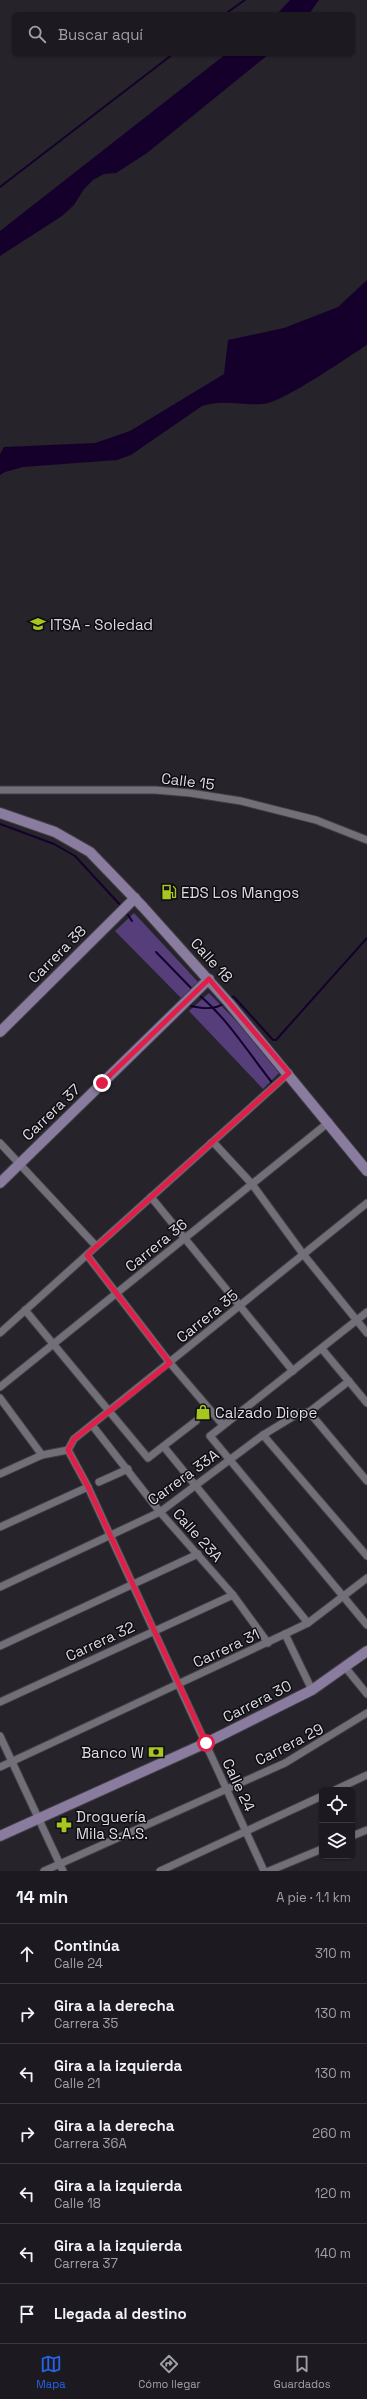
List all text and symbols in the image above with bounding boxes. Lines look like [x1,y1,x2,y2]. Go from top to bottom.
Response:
search box [12,12,355,56]
icon: search [26,23,48,45]
text: Buscar aquí [58,25,143,44]
school or university icon: ITSA - Soledad [29,615,47,633]
place label: ITSA - Soledad [50,615,153,634]
street label: Calle 15 [160,768,216,794]
fuel station icon: EDS Los Mangos [160,883,178,901]
place label: EDS Los Mangos [181,883,299,902]
street label: Carrera 38 [24,921,90,987]
street label: Calle 18 [187,934,237,986]
route end [93,1074,111,1092]
street label: Carrera 37 [18,1080,84,1144]
street label: Carrera 36 [121,1214,191,1276]
street label: Carrera 35 [172,1285,242,1347]
shop icon: Calzado Diope [194,1403,212,1421]
place label: Calzado Diope [215,1403,317,1422]
street label: Carrera 33A [144,1444,223,1509]
street label: Calle 23A [169,1504,227,1566]
street label: Carrera 32 [62,1617,138,1665]
street label: Carrera 31 [190,1624,262,1672]
street label: Carrera 30 [219,1676,295,1726]
street label: Carrera 29 [252,1719,326,1769]
route start [197,1734,215,1752]
place label: Banco W [81,1743,144,1762]
bank icon: Banco W [147,1743,165,1761]
street label: Calle 24 [218,1755,260,1815]
map controls [319,1787,355,1859]
button: locate [319,1787,355,1823]
place label: Droguería Mila S.A.S. [76,1807,148,1843]
pharmacy icon: Droguería Mila S.A.S. [55,1816,73,1834]
button: layers [319,1823,355,1859]
text: 14 min [16,1886,68,1908]
text: A pie · 1.1 km [276,1889,351,1906]
text: Continúa [54,1936,120,1955]
icon: ahead [16,1943,38,1965]
text: 310 m [315,1945,351,1962]
text: Calle 24 [54,1955,103,1972]
text: Gira a la derecha [54,1996,174,2015]
icon: right [16,2003,38,2025]
text: 130 m [315,2005,351,2022]
text: Carrera 35 [54,2015,118,2032]
text: Gira a la izquierda [54,2056,182,2075]
icon: left [16,2063,38,2085]
text: 130 m [315,2065,351,2082]
text: Calle 21 [54,2075,101,2092]
text: Gira a la derecha [54,2116,174,2135]
icon: right [16,2123,38,2145]
text: 260 m [312,2125,351,2142]
text: Carrera 36A [54,2135,127,2152]
text: Gira a la izquierda [54,2176,182,2195]
icon: left [16,2183,38,2205]
text: 120 m [315,2185,351,2202]
text: Calle 18 [54,2195,101,2212]
text: Gira a la izquierda [54,2236,182,2255]
icon: left [16,2243,38,2265]
text: 140 m [315,2245,351,2262]
text: Carrera 37 [54,2255,118,2272]
icon: arrive [16,2303,38,2325]
text: Llegada al destino [54,2304,187,2323]
tab: Mapa [36,2353,66,2391]
tab: Cómo llegar [138,2353,201,2391]
tab: Guardados [273,2353,331,2391]

